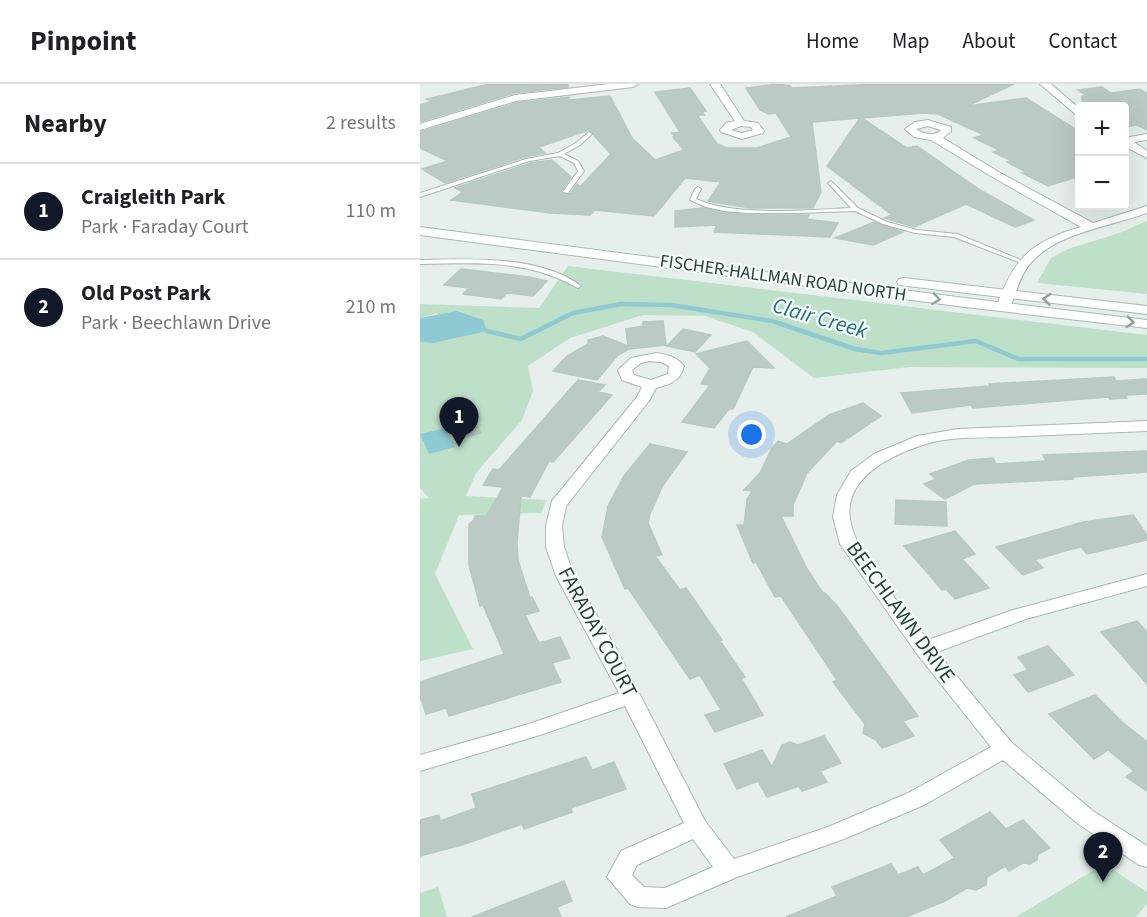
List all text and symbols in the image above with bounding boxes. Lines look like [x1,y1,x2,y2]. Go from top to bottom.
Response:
text: Pinpoint [30,21,137,61]
text: Home [806,26,859,56]
text: Map [892,26,930,56]
text: About [963,26,1015,56]
text: Contact [1048,26,1117,56]
map controls [1075,102,1129,210]
button: + [1075,102,1129,156]
text: Nearby [24,105,107,142]
text: 2 results [326,109,396,137]
button: − [1075,156,1129,210]
text: Craigleith Park [81,181,225,213]
text: 1 [38,197,49,225]
text: 110 m [346,197,396,225]
text: Park · Faraday Court [81,213,249,241]
street label: FISCHER-HALLMAN ROAD NORTH [658,248,908,308]
text: Old Post Park [81,277,211,309]
water label: Clair Creek [769,289,872,347]
one-way arrow [931,292,941,305]
text: 2 [38,293,49,321]
text: 210 m [346,293,396,321]
one-way arrow [1042,293,1052,306]
text: Park · Beechlawn Drive [81,309,271,337]
one-way arrow [1125,315,1134,328]
pin: 1 [440,398,478,447]
your location [737,420,766,449]
street label: BEECHLAWN DRIVE [839,535,963,689]
street label: FARADAY COURT [551,561,645,703]
pin: 2 [1084,832,1122,882]

